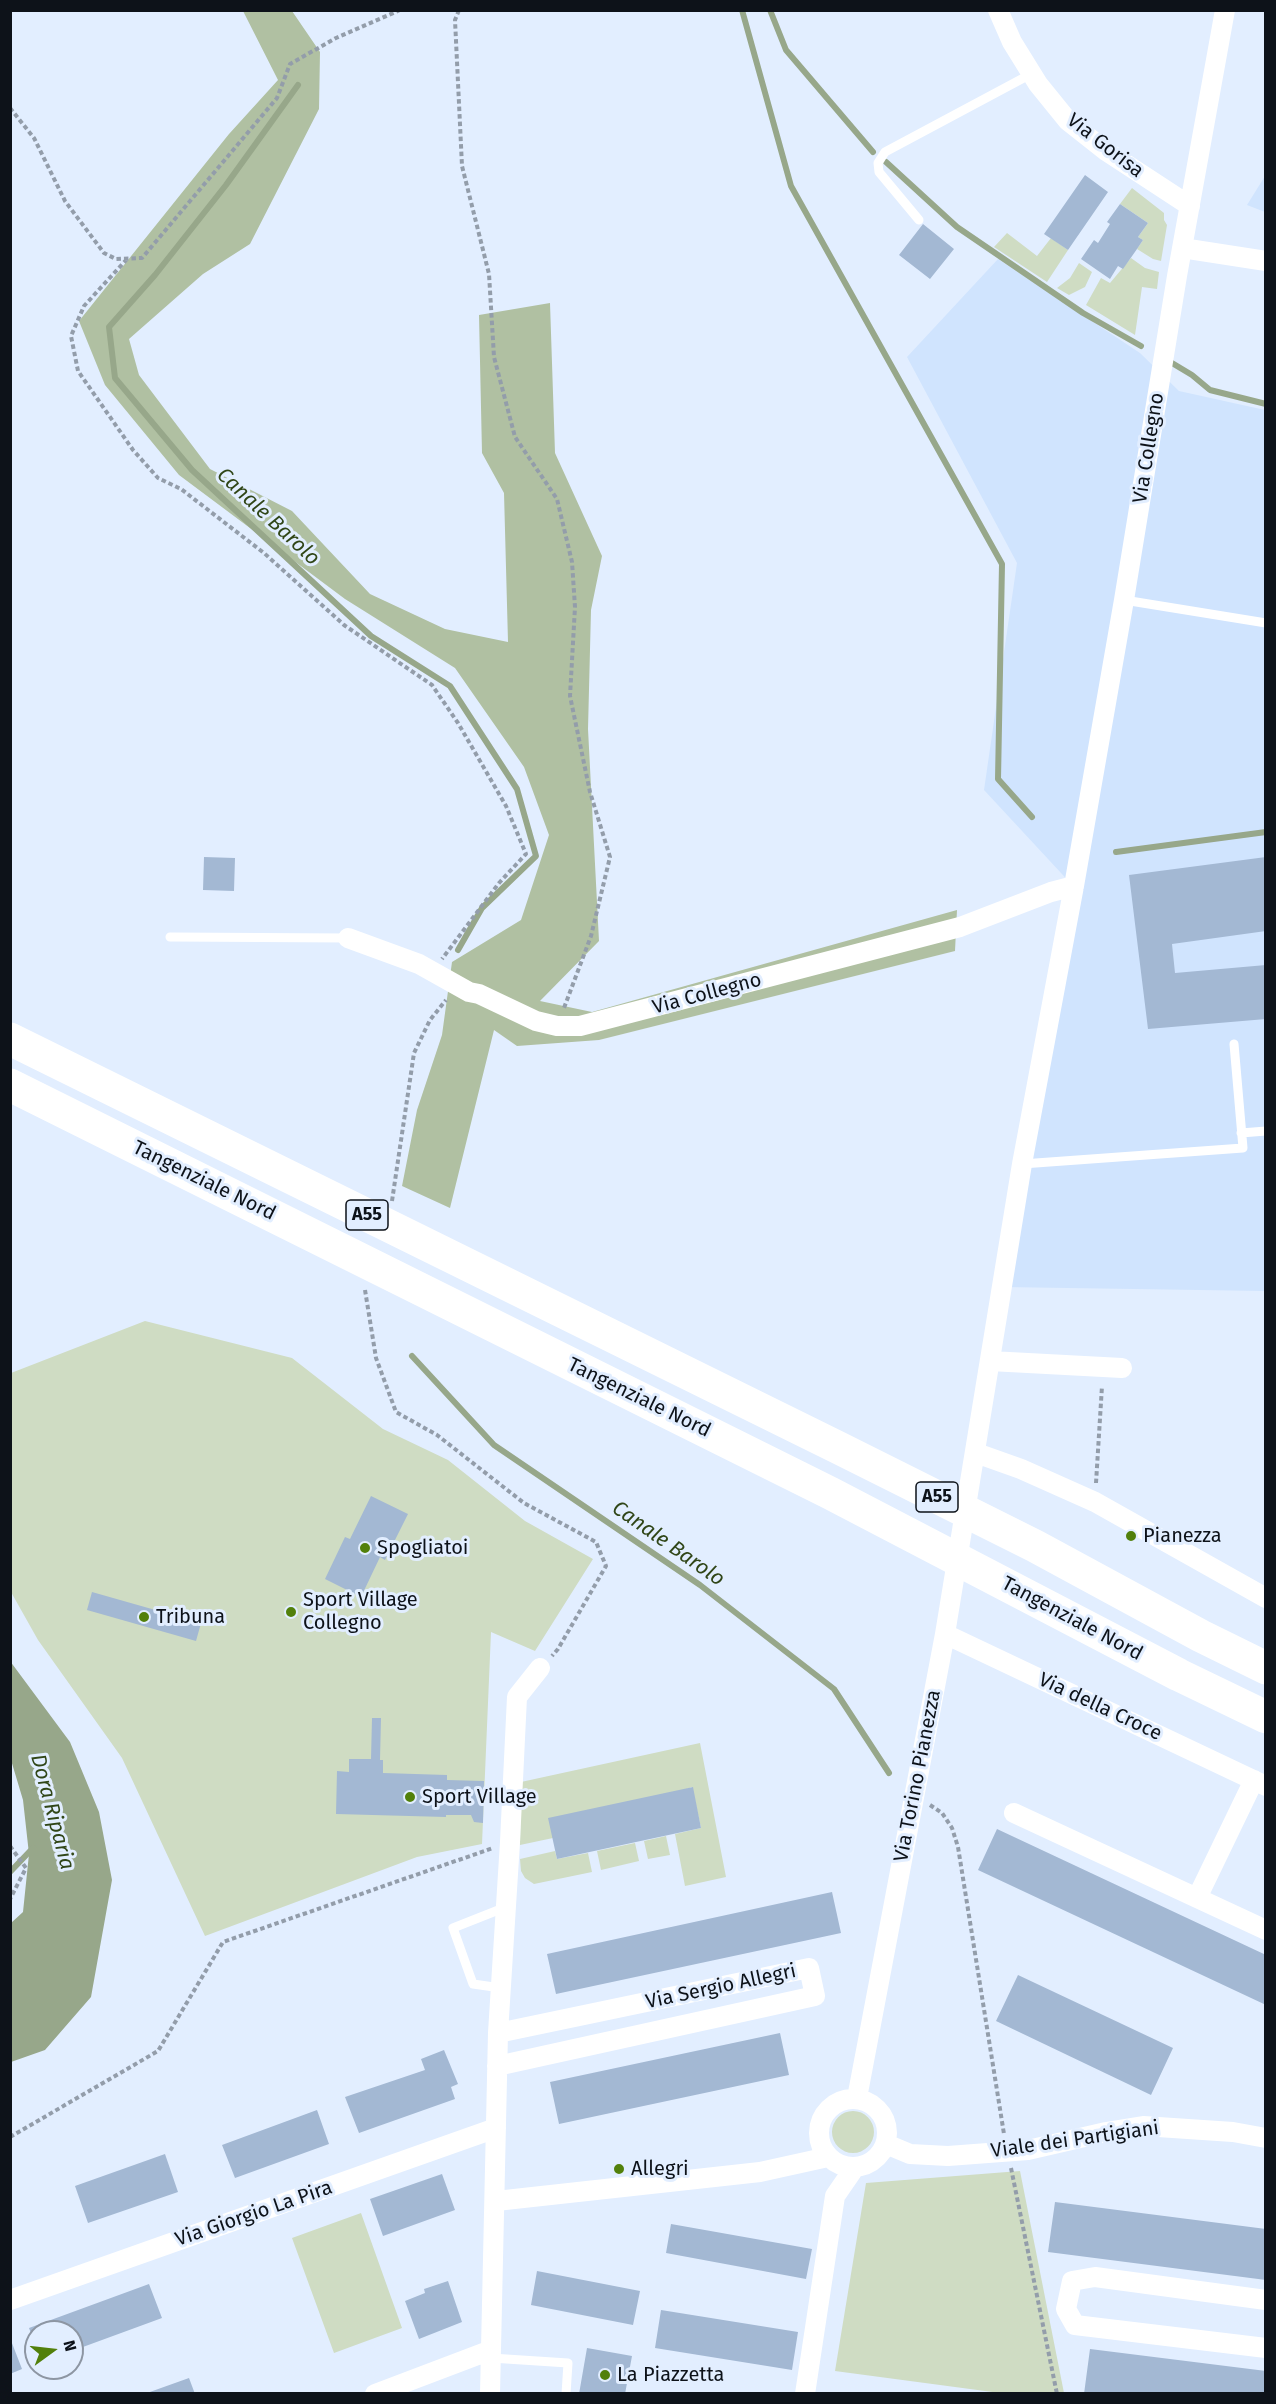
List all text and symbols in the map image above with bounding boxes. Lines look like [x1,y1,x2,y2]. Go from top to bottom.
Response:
street label: Via Gorisa [1062,109,1148,183]
street label: Via Collegno [1128,391,1170,505]
water label: Canale Barolo [211,463,325,571]
street label: Via Collegno [650,968,764,1020]
street label: Tangenziale Nord [129,1136,279,1226]
road number: A55 [346,1200,388,1230]
street label: Tangenziale Nord [564,1353,714,1443]
road number: A55 [916,1482,958,1512]
water label: Canale Barolo [607,1496,729,1592]
place label: Pianezza [1143,1524,1222,1548]
marker: Pianezza [1124,1529,1138,1543]
place label: Spogliatoi [377,1536,468,1560]
marker: Spogliatoi [358,1541,372,1555]
street label: Tangenziale Nord [997,1572,1147,1666]
place label: Sport Village Collegno [303,1588,418,1635]
place label: Tribuna [156,1605,225,1629]
marker: Sport Village Collegno [284,1605,298,1619]
marker: Tribuna [137,1610,151,1624]
street label: Via della Croce [1034,1668,1166,1746]
street label: Via Torino Pianezza [890,1688,946,1864]
water label: Dora Riparia [24,1751,80,1873]
place label: Sport Village [422,1785,537,1809]
marker: Sport Village [403,1790,417,1804]
street label: Via Sergio Allegri [644,1959,798,2015]
street label: Viale dei Partigiani [989,2116,1161,2164]
place label: Allegri [631,2157,689,2181]
marker: Allegri [612,2162,626,2176]
street label: Via Giorgio La Pira [172,2176,336,2252]
north arrow [24,2320,84,2380]
text: N [59,2338,80,2353]
place label: La Piazzetta [617,2363,724,2387]
marker: La Piazzetta [598,2368,612,2382]

